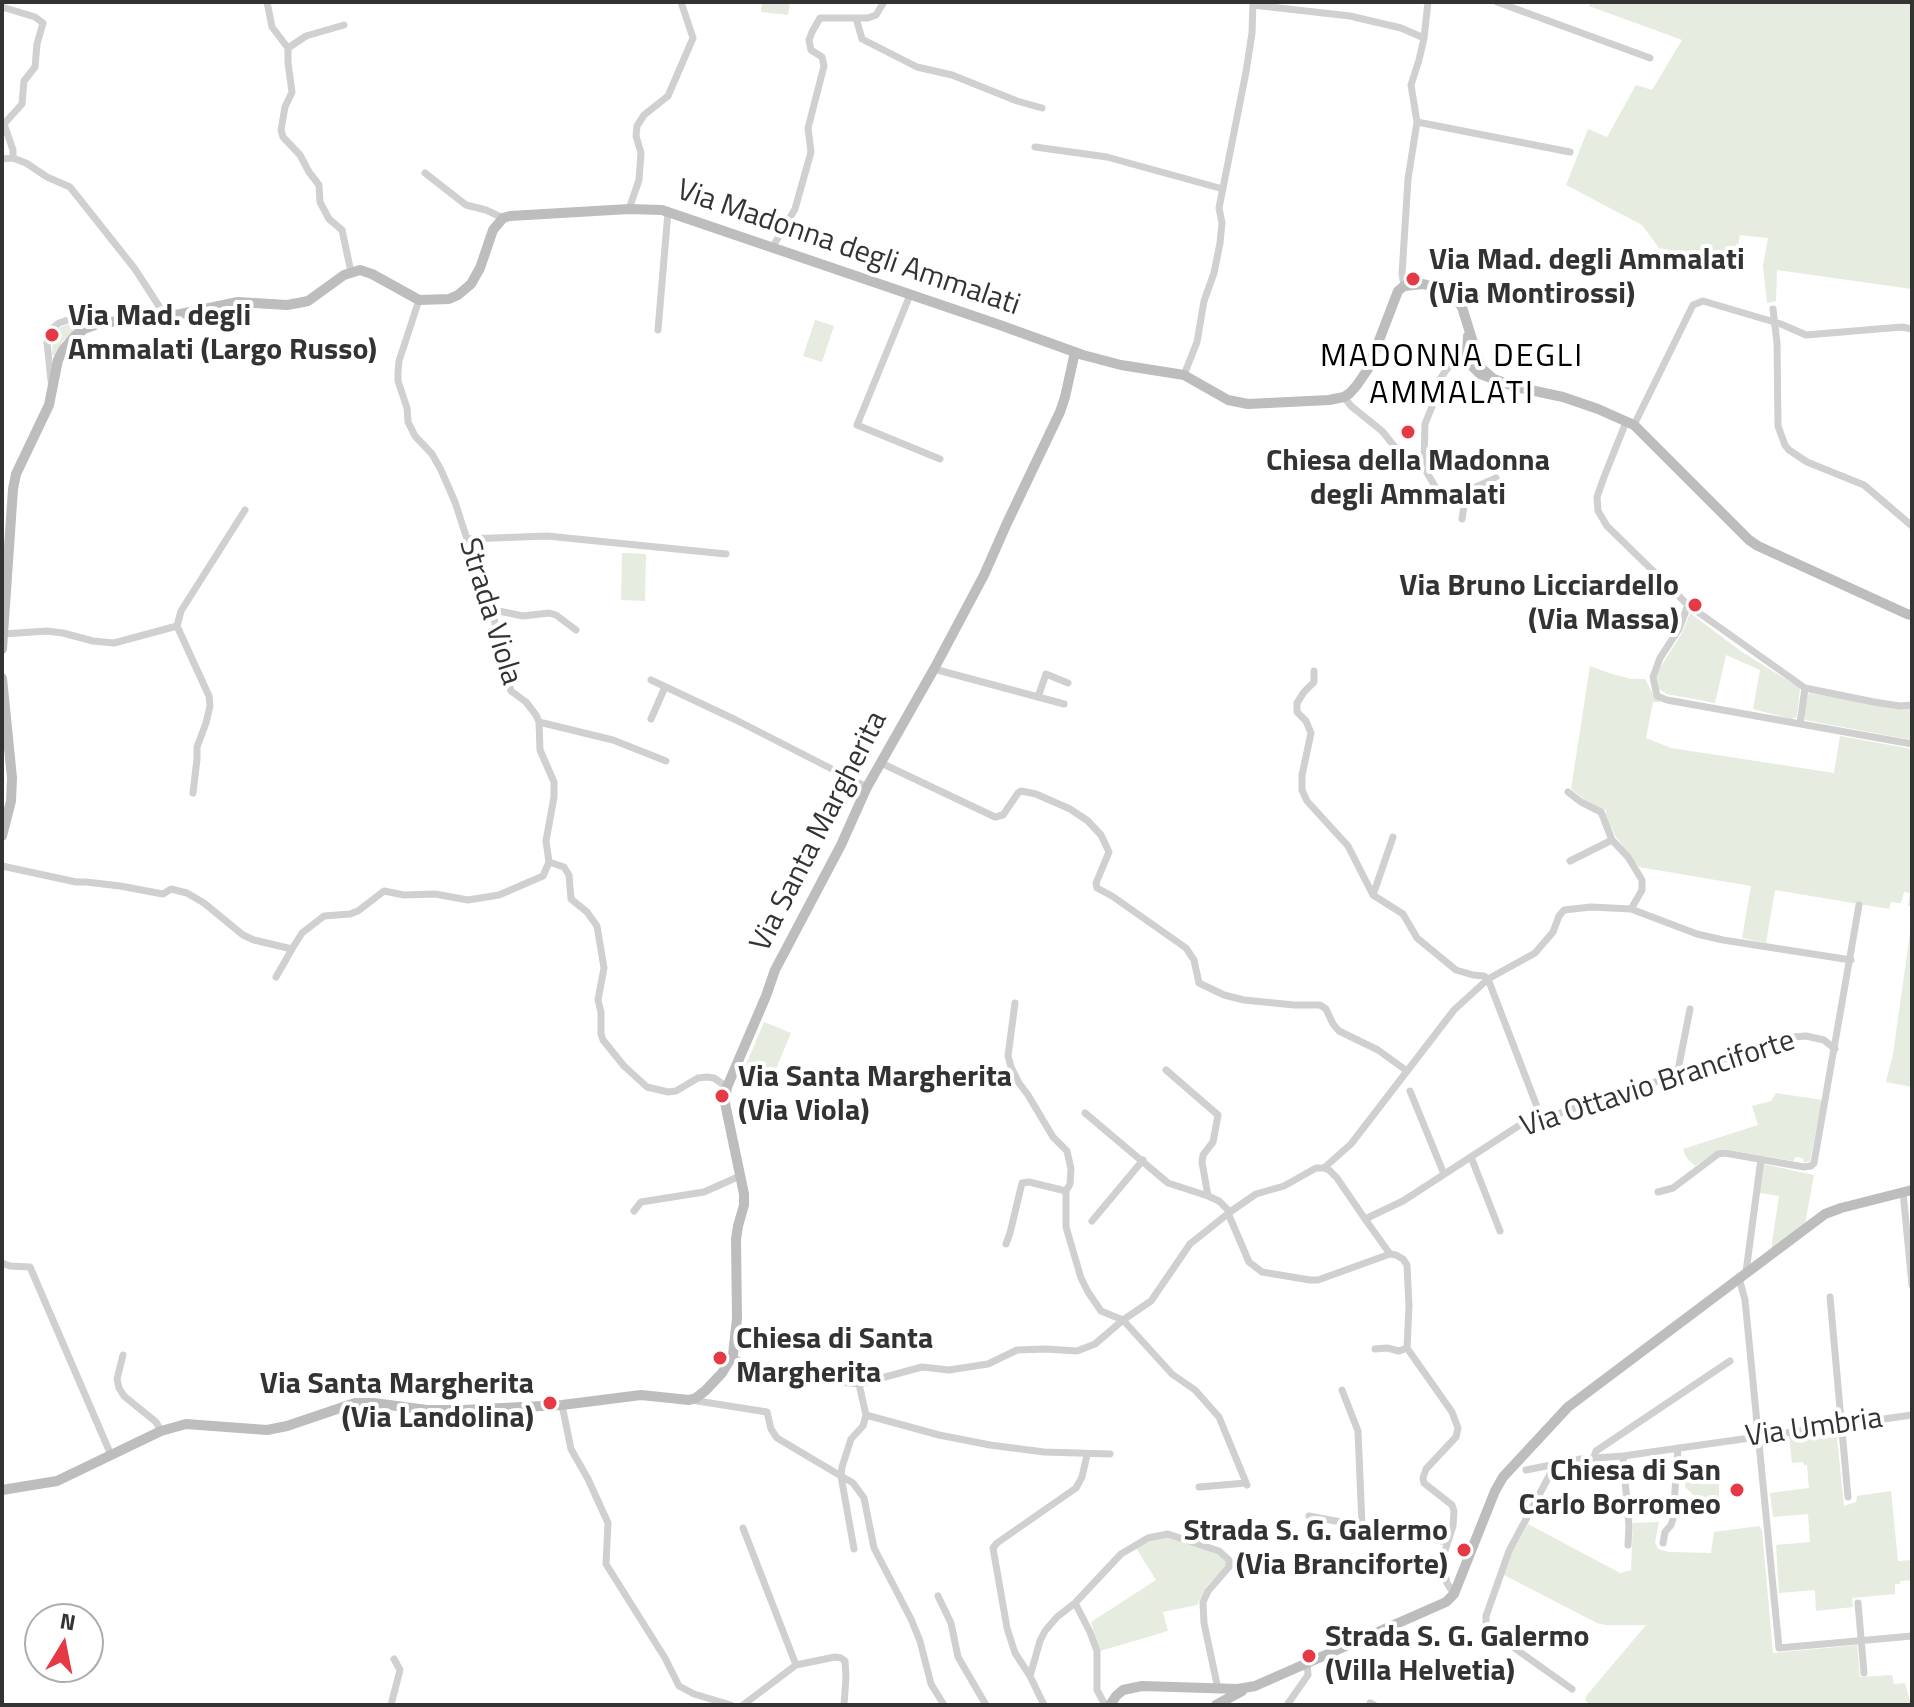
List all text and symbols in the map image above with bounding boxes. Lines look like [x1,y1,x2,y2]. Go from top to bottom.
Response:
street label: Via Madonna degli Ammalati [672,173,1024,325]
place label: Via Mad. degli Ammalati (Via Montirossi) [1429,244,1745,314]
marker: Via Mad. degli Ammalati (Via Montirossi) [1404,270,1422,288]
place label: Via Mad. degli Ammalati (Largo Russo) [68,300,377,370]
marker: Via Mad. degli Ammalati (Largo Russo) [43,326,61,344]
district label: MADONNA DEGLI AMMALATI [1320,339,1584,414]
marker: Chiesa della Madonna degli Ammalati [1399,423,1417,441]
place label: Chiesa della Madonna degli Ammalati [1266,445,1550,516]
street label: Strada Viola [450,534,528,690]
place label: Via Bruno Licciardello (Via Massa) [1399,570,1679,640]
marker: Via Bruno Licciardello (Via Massa) [1686,596,1704,614]
street label: Via Santa Margherita [744,706,896,958]
street label: Via Ottavio Branciforte [1516,1024,1800,1146]
place label: Via Santa Margherita (Via Viola) [738,1061,1012,1132]
marker: Via Santa Margherita (Via Viola) [713,1087,731,1105]
place label: Chiesa di Santa Margherita [736,1323,933,1394]
marker: Chiesa di Santa Margherita [711,1349,729,1367]
place label: Via Santa Margherita (Via Landolina) [260,1368,534,1438]
marker: Via Santa Margherita (Via Landolina) [541,1394,559,1412]
street label: Via Umbria [1743,1402,1885,1456]
place label: Chiesa di San Carlo Borromeo [1519,1455,1721,1526]
marker: Chiesa di San Carlo Borromeo [1728,1481,1746,1499]
place label: Strada S. G. Galermo (Via Branciforte) [1183,1515,1448,1586]
marker: Strada S. G. Galermo (Via Branciforte) [1455,1541,1473,1559]
north arrow [24,1603,104,1683]
text: N [57,1603,78,1639]
place label: Strada S. G. Galermo (Villa Helvetia) [1325,1621,1590,1692]
marker: Strada S. G. Galermo (Villa Helvetia) [1300,1647,1318,1665]

